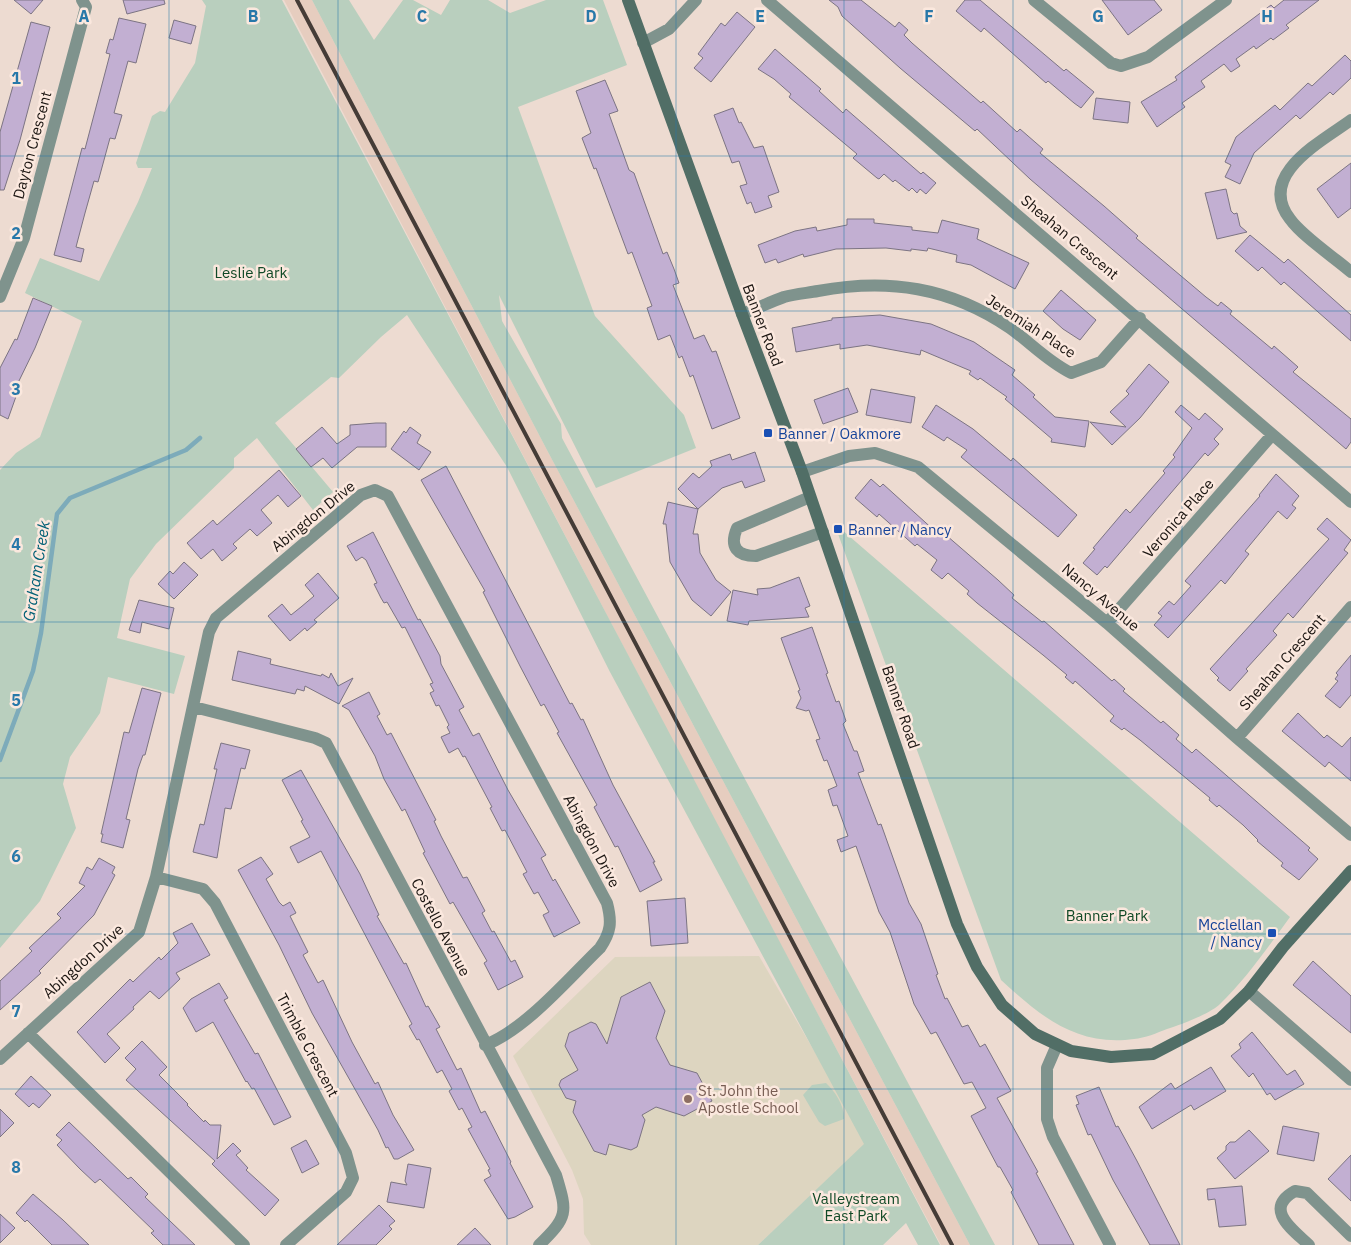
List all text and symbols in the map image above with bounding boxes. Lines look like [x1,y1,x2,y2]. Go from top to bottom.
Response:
text: A [79,6,90,26]
text: B [248,6,259,26]
text: C [417,6,427,26]
text: D [585,6,597,26]
text: E [755,6,765,26]
text: F [924,6,934,26]
text: G [1092,6,1104,26]
text: H [1261,6,1273,26]
text: 1 [11,68,21,88]
street label: Dayton Crescent [8,89,56,201]
street label: Sheahan Crescent [1017,191,1123,283]
text: 2 [11,223,21,243]
park label: Leslie Park [215,263,288,282]
street label: Banner Road [739,281,787,369]
street label: Jeremiah Place [982,290,1080,362]
text: 3 [11,379,21,399]
place label: Banner / Oakmore [778,424,901,443]
marker: Banner / Oakmore [762,427,774,439]
street label: Veronica Place [1138,474,1218,562]
street label: Abingdon Drive [267,476,359,556]
water label: Graham Creek [18,519,54,623]
place label: Banner / Nancy [848,520,952,539]
marker: Banner / Nancy [832,523,844,535]
text: 4 [11,534,21,554]
street label: Nancy Avenue [1058,559,1144,635]
street label: Sheahan Crescent [1235,610,1329,714]
street label: Banner Road [878,663,924,751]
text: 5 [11,690,21,710]
street label: Abingdon Drive [560,791,624,891]
text: 6 [11,846,21,866]
street label: Costello Avenue [407,875,475,979]
park label: Banner Park [1066,906,1148,925]
place label: Mcclellan / Nancy [1198,915,1263,951]
street label: Abingdon Drive [39,920,127,1002]
marker: Mcclellan / Nancy [1266,927,1278,939]
street label: Trimble Crescent [273,990,343,1100]
text: 7 [11,1001,21,1021]
place label: St. John the Apostle School [698,1081,799,1117]
marker: St. John the Apostle School [682,1093,694,1105]
text: 8 [11,1157,21,1177]
park label: Valleystream East Park [812,1189,900,1225]

